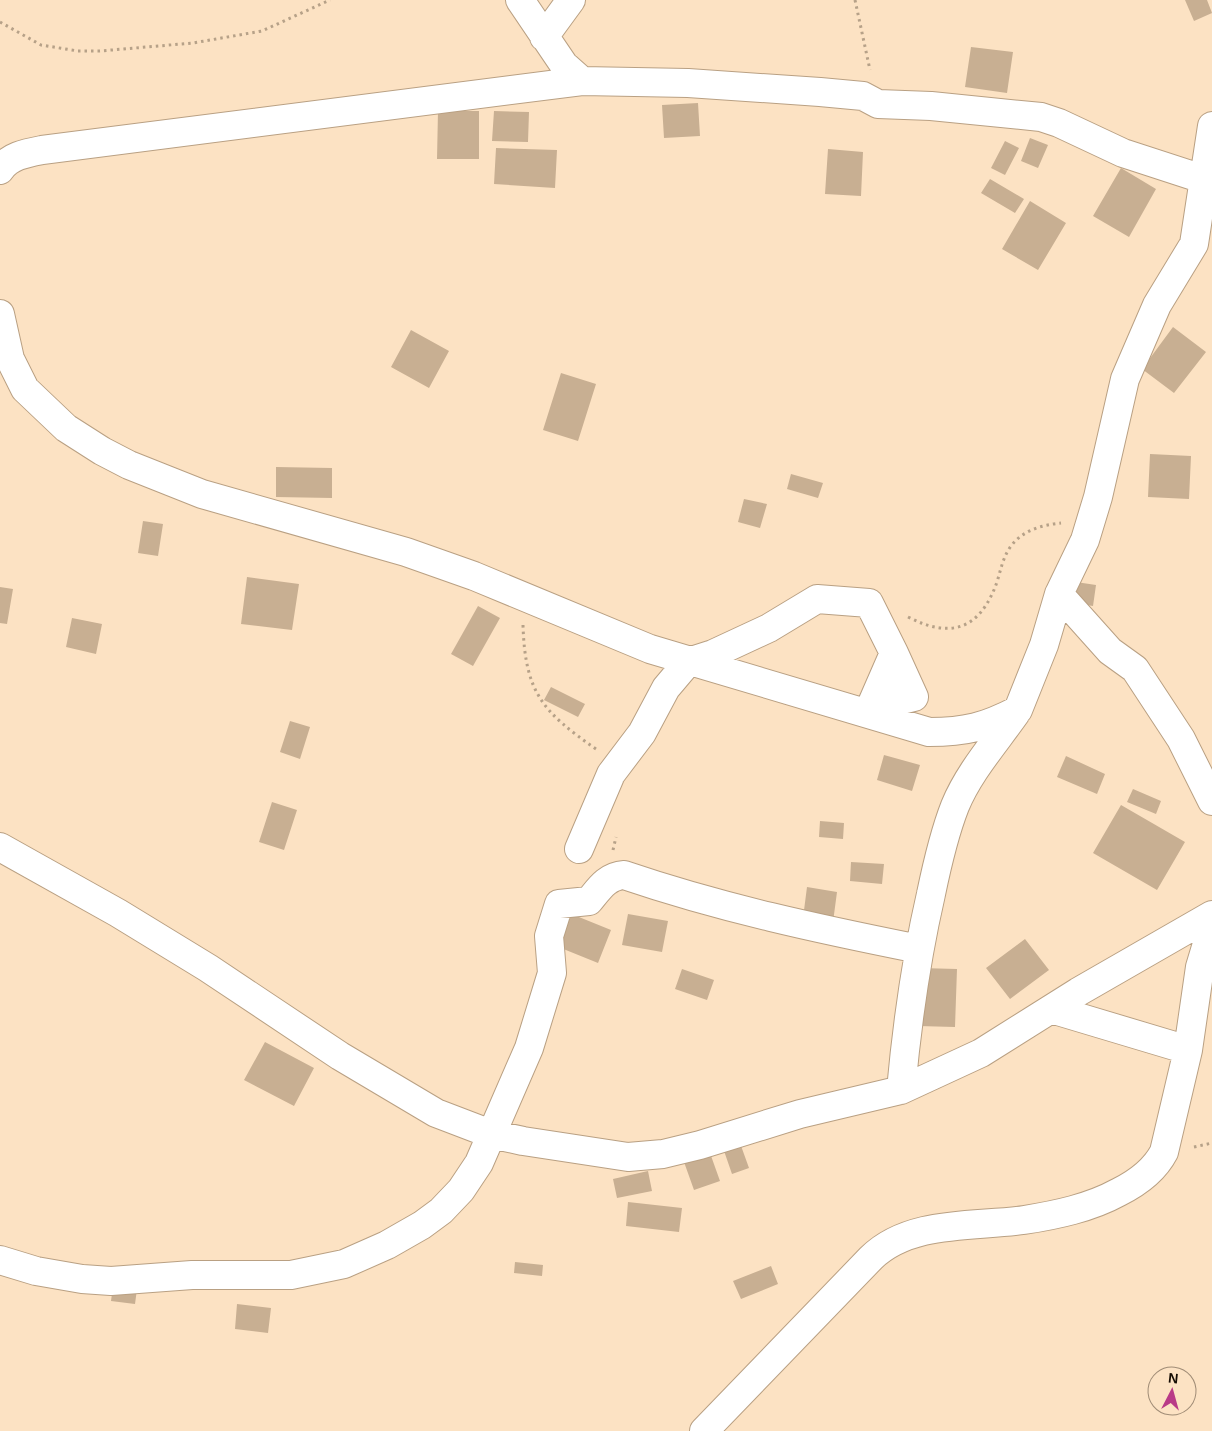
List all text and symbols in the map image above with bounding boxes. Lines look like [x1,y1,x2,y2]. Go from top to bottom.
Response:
north arrow [1147,1366,1197,1416]
text: N [1167,1370,1179,1387]

